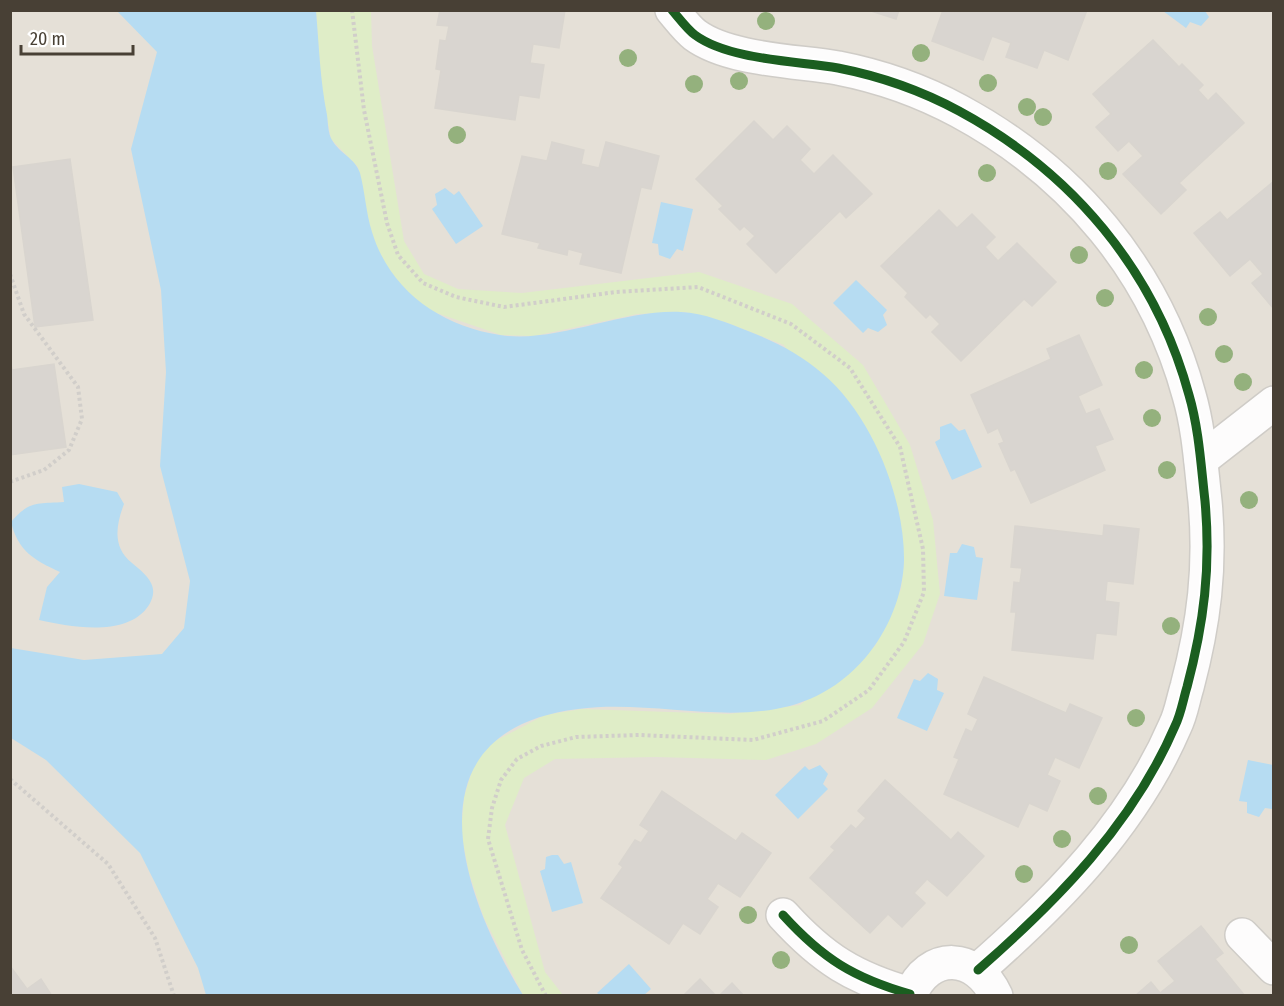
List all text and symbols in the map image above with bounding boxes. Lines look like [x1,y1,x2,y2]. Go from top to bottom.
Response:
scale bar [21,18,134,56]
text: 20 m [30,28,65,50]

